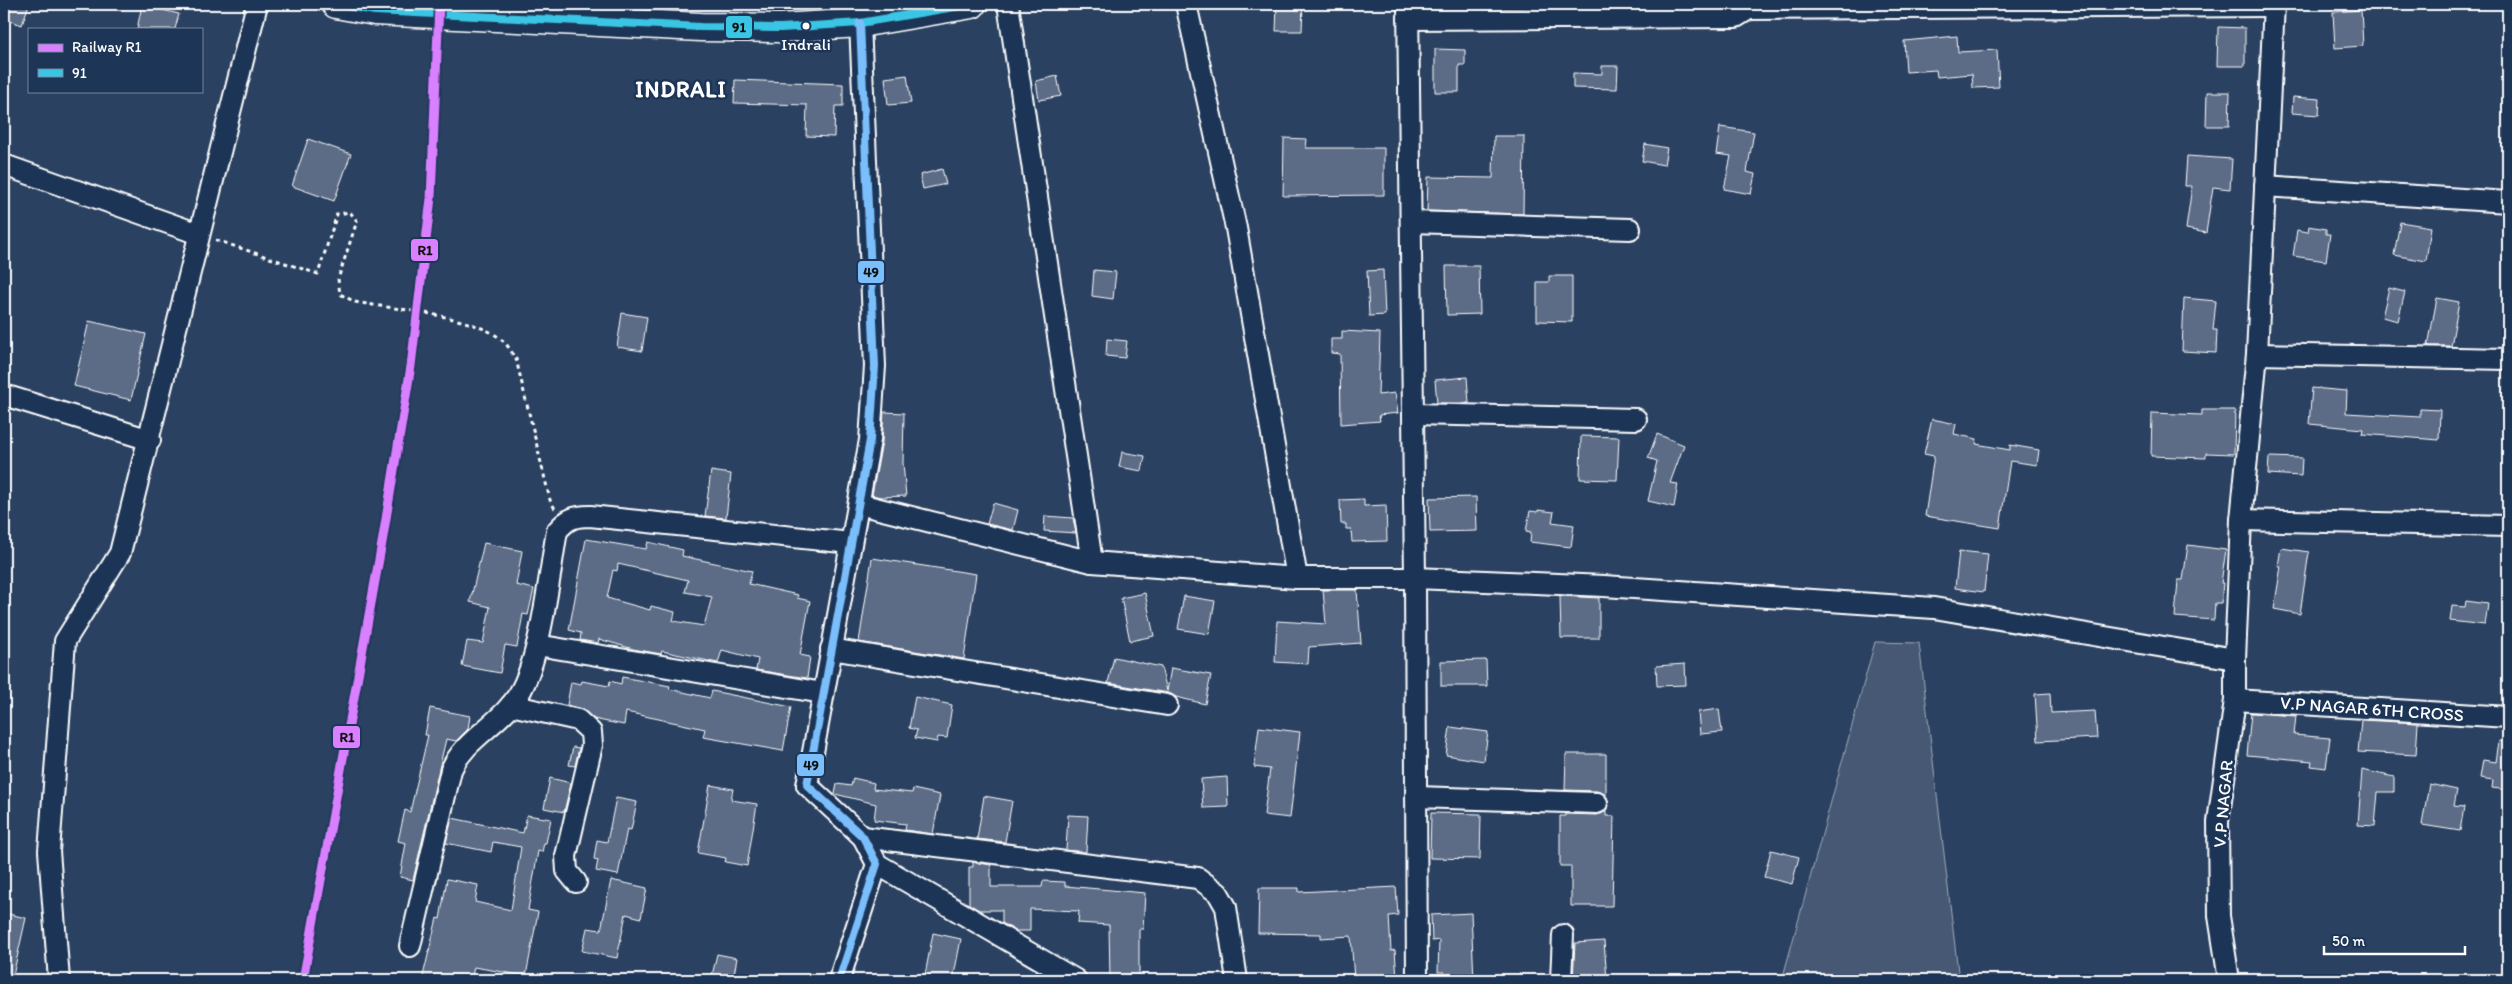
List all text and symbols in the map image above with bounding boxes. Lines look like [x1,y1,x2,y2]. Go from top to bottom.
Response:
line badge: 91 [725,15,753,39]
text: 91 [732,19,746,36]
marker: Indrali [801,21,811,31]
legend [28,28,202,92]
place label: Indrali [781,34,831,54]
text: Railway R1 [72,38,141,56]
text: 91 [72,64,87,82]
district label: INDRALI [635,76,727,103]
line badge: R1 [410,238,439,262]
text: R1 [418,242,433,259]
line badge: 49 [857,260,885,284]
text: 49 [863,264,879,281]
street label: V.P NAGAR 6TH CROSS [2279,692,2465,726]
line badge: R1 [332,725,361,749]
text: R1 [340,729,355,746]
line badge: 49 [796,753,825,777]
text: 49 [803,757,819,774]
street label: V.P NAGAR [2208,759,2238,849]
scale bar [2324,924,2466,956]
text: 50 m [2332,932,2365,950]

